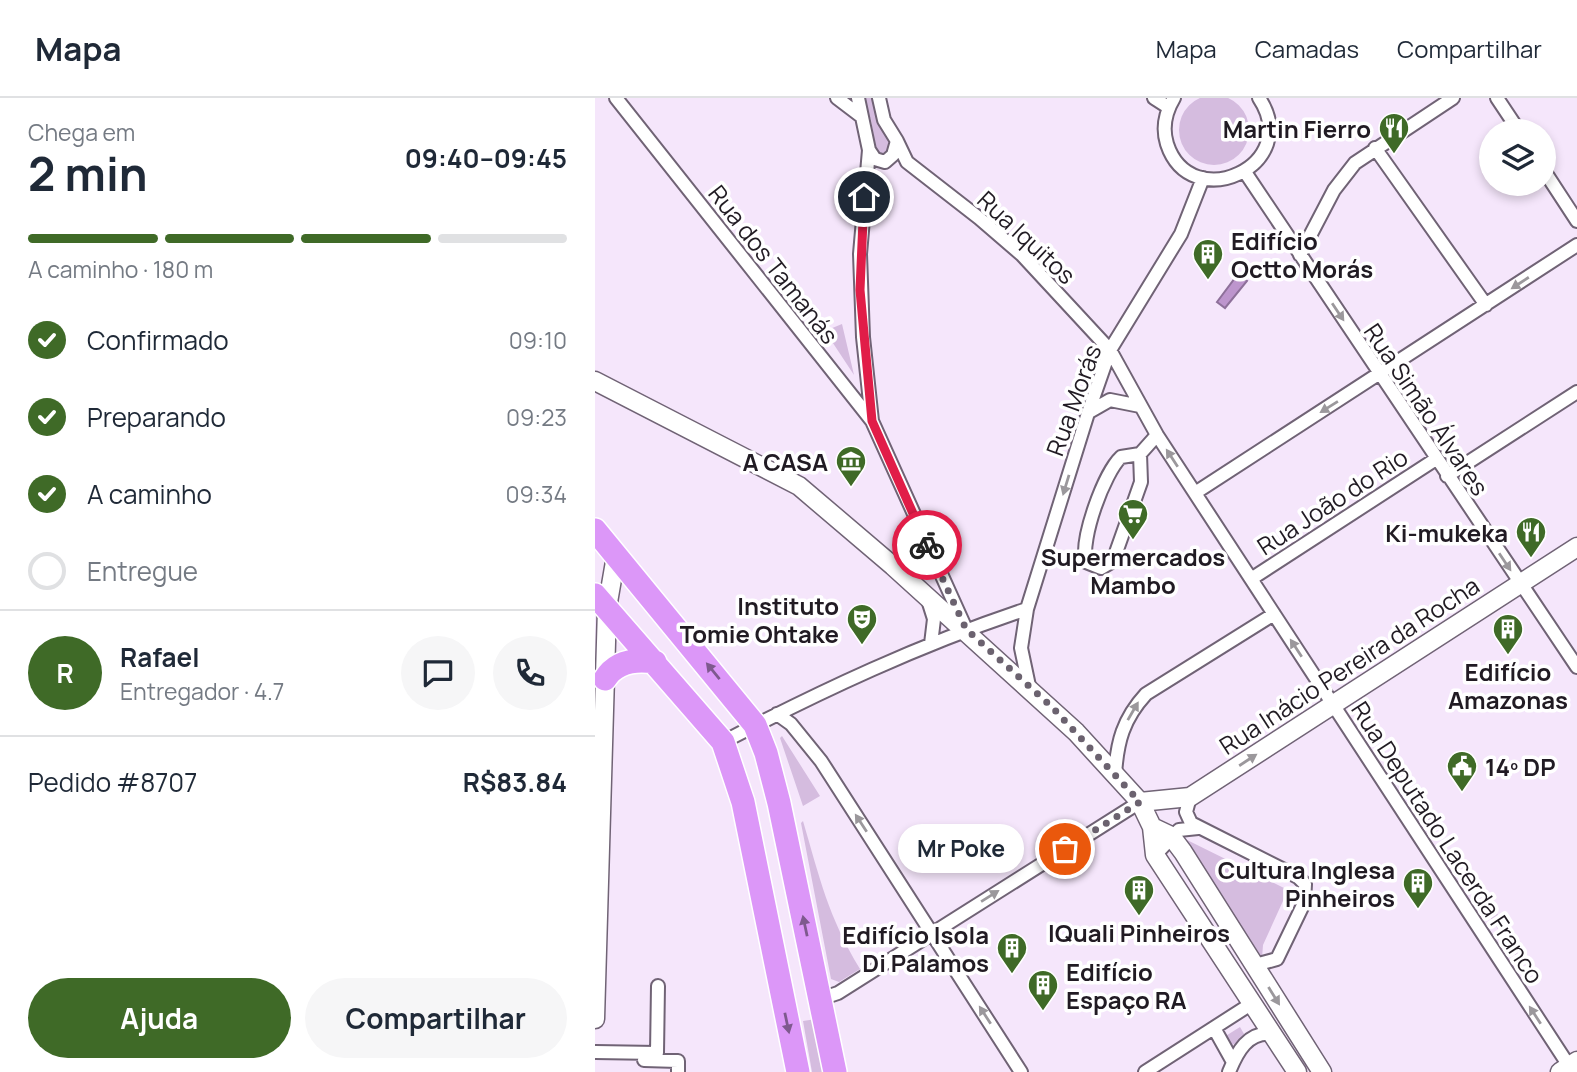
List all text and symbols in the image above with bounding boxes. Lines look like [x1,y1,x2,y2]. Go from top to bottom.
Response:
text: Mapa [35,26,122,71]
text: Mapa [1156,32,1217,65]
text: Camadas [1255,32,1359,65]
text: Compartilhar [1397,32,1542,65]
restaurant icon: Martin Fierro [1377,111,1411,155]
place label: Martin Fierro [1223,112,1371,145]
text: Chega em [28,116,135,148]
map controls [1479,119,1556,196]
button: layers [1479,119,1556,196]
text: 09:40–09:45 [405,140,567,176]
text: 2 min [28,142,148,205]
pin [834,167,894,227]
street label: Rua dos Tamanás [702,178,846,350]
icon: home [845,178,883,216]
street label: Rua Iquitos [971,183,1083,291]
place label: Edifício Octto Morás [1231,224,1373,285]
building icon: Edifício Octto Morás [1191,237,1225,281]
text: A caminho · 180 m [28,253,213,285]
one-way arrow [1510,276,1530,289]
one-way arrow [1331,302,1344,322]
street label: Rua Simão Álvares [1357,316,1497,502]
icon: check [28,321,66,359]
text: Confirmado [87,322,229,358]
text: 09:10 [509,324,567,356]
street label: Rua Morás [1038,340,1108,460]
icon: check [28,398,66,436]
text: Preparando [87,399,226,435]
one-way arrow [1320,400,1339,413]
text: 09:23 [506,401,567,433]
street label: Rua João do Rio [1250,440,1414,562]
museum icon: A CASA [834,444,868,488]
place label: A CASA [742,445,828,478]
one-way arrow [1166,448,1179,467]
icon: check [28,475,66,513]
one-way arrow [1060,475,1070,496]
text: A caminho [87,476,212,512]
text: 09:34 [506,478,567,510]
supermarket icon: Supermercados Mambo [1116,497,1150,541]
courier [892,510,962,580]
restaurant icon: Ki-mukeka [1514,515,1548,559]
place label: Ki-mukeka [1385,516,1508,549]
icon: bike [908,526,946,564]
place label: Supermercados Mambo [1041,540,1225,601]
one-way arrow [1498,552,1511,572]
text: Entregue [87,553,198,589]
street label: Rua Inácio Pereira da Rocha [1213,568,1485,762]
place label: Instituto Tomie Ohtake [680,589,839,650]
theatre icon: Instituto Tomie Ohtake [845,602,879,646]
building icon: Edifício Amazonas [1491,612,1525,656]
button: chat [401,636,475,710]
button: phone [493,636,567,710]
one-way arrow [1290,638,1303,658]
text: Rafael [120,639,200,675]
text: R [56,655,74,691]
place label: Edifício Amazonas [1448,655,1568,716]
one-way arrow [705,663,720,681]
text: Entregador · 4.7 [120,675,284,707]
street label: Rua Deputado Lacerda Franco [1344,695,1552,989]
one-way arrow [1127,702,1140,721]
public building icon: 14º DP [1445,749,1479,793]
place label: 14º DP [1485,750,1556,783]
one-way arrow [1238,754,1257,767]
text: Pedido #8707 [28,764,197,800]
text: R$83.84 [463,764,567,800]
one-way arrow [855,814,868,833]
pin [1035,819,1095,879]
callout: Mr Poke [897,824,1023,874]
icon: bag [1046,830,1084,868]
text: Mr Poke [917,832,1005,864]
place label: Cultura Inglesa Pinheiros [1218,853,1395,914]
building icon: Cultura Inglesa Pinheiros [1401,866,1435,910]
building icon: IQuali Pinheiros [1122,873,1156,917]
one-way arrow [980,889,1000,902]
one-way arrow [800,915,811,937]
place label: IQuali Pinheiros [1048,916,1230,949]
place label: Edifício Isola Di Palamos [842,918,989,979]
building icon: Edifício Isola Di Palamos [995,931,1029,975]
place label: Edifício Espaço RA [1066,955,1187,1016]
building icon: Edifício Espaço RA [1026,968,1060,1012]
button: Ajuda [28,978,291,1058]
button: Compartilhar [305,978,567,1058]
one-way arrow [1268,987,1281,1006]
one-way arrow [978,1005,991,1024]
one-way arrow [1529,1005,1542,1025]
one-way arrow [782,1012,793,1034]

